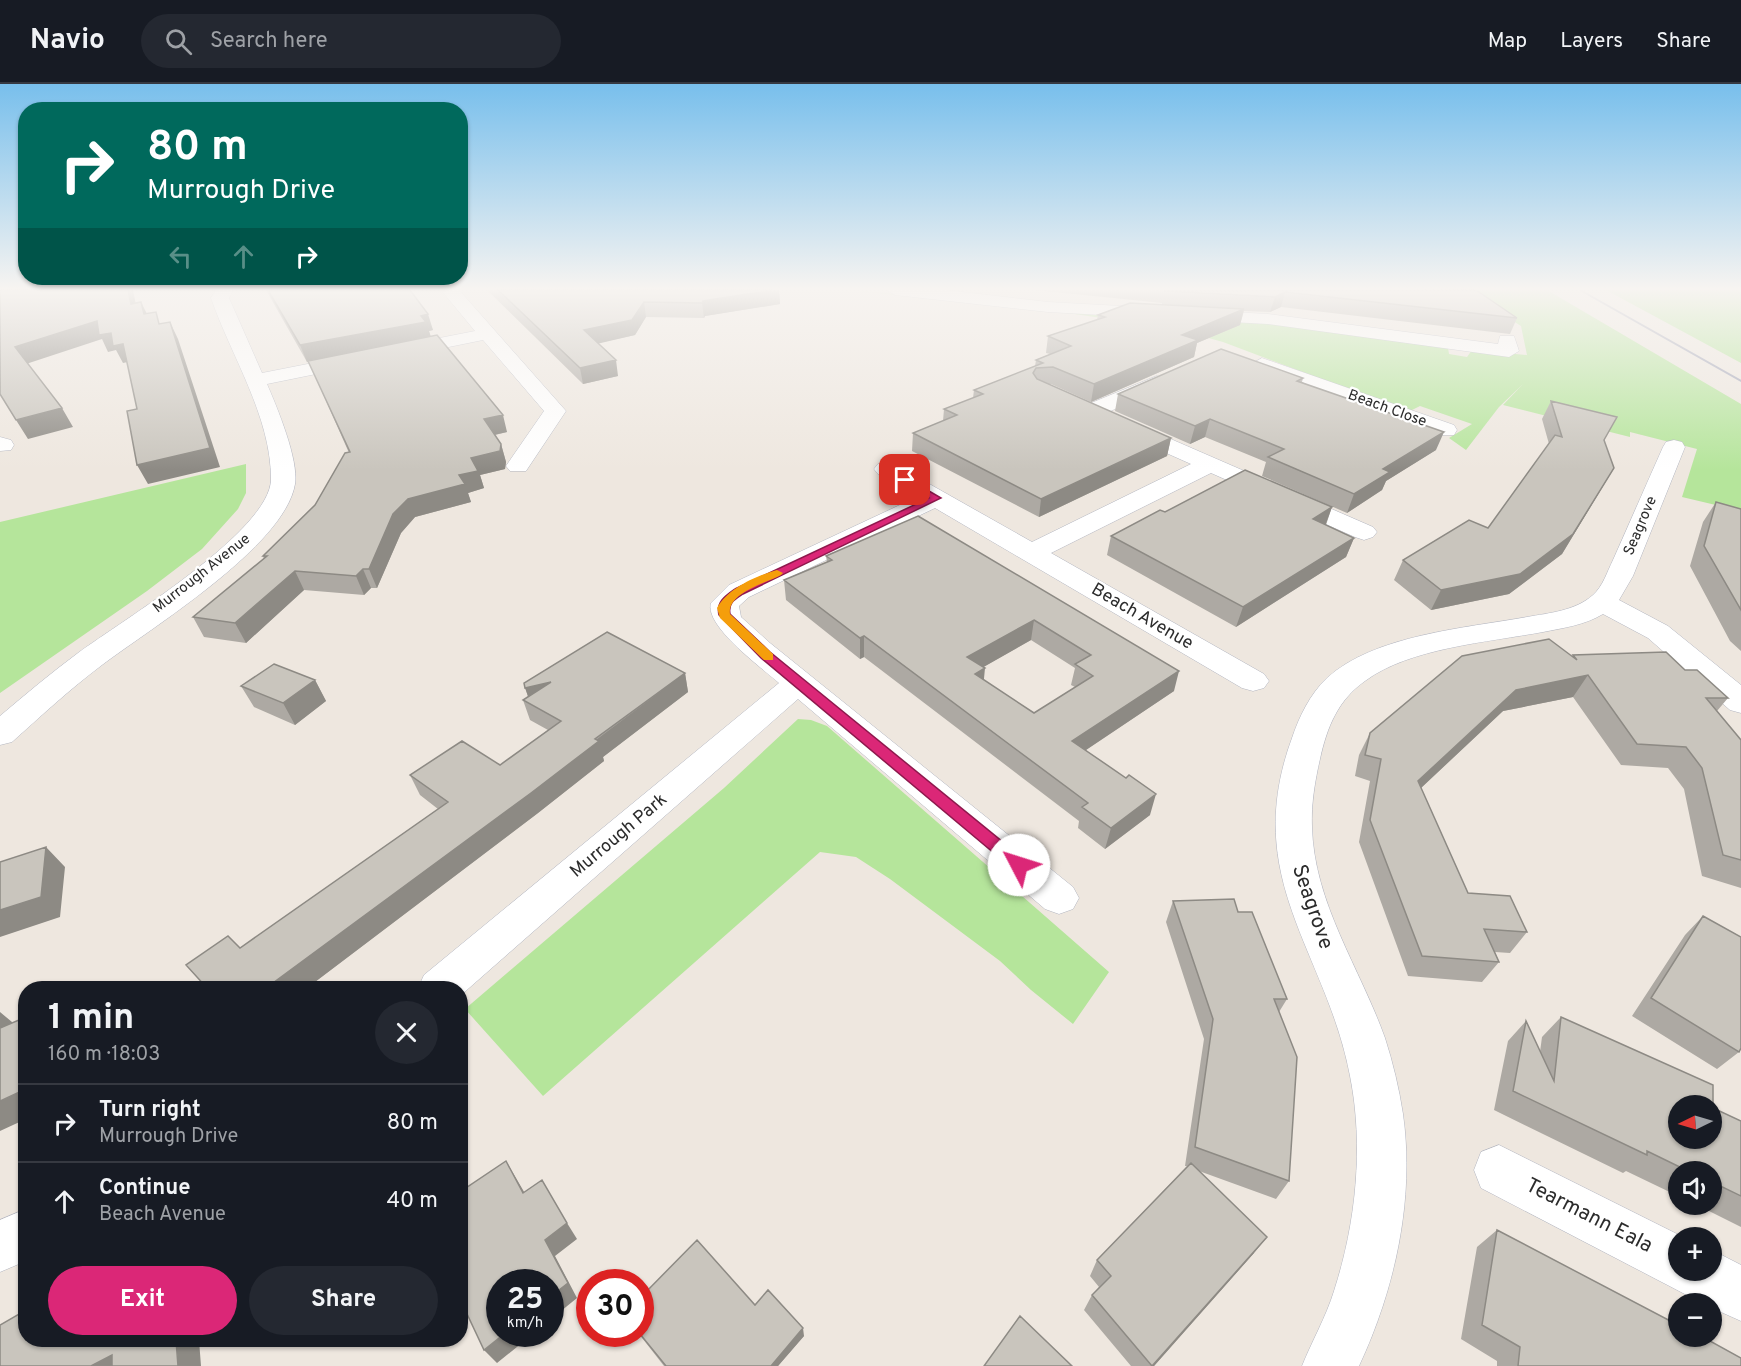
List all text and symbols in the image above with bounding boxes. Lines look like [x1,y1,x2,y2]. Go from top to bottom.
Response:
search box [141,14,561,68]
text: Navio [30,23,105,59]
icon: search [162,25,195,58]
text: Search here [210,28,327,55]
text: Map [1488,28,1527,55]
text: Layers [1560,28,1623,55]
text: Share [1656,28,1711,55]
text: 80 m [147,122,248,175]
icon: right [48,126,126,204]
text: Murrough Drive [147,174,335,208]
icon: left [164,240,197,273]
icon: ahead [227,240,260,273]
icon: right [290,240,323,273]
street label: Beach Close [1345,386,1429,432]
pin [879,454,930,505]
icon: arrive [888,463,921,496]
street label: Seagrove [1620,493,1662,559]
street label: Murrough Avenue [149,530,255,618]
street label: Beach Avenue [1087,579,1197,655]
street label: Murrough Park [566,789,672,883]
position arrow [987,833,1051,897]
street label: Seagrove [1285,861,1339,953]
text: 1 min [48,996,134,1042]
button: close [375,1001,438,1064]
text: 160 m · 18:03 [48,1042,160,1068]
north arrow [1668,1095,1722,1149]
map controls [1668,1095,1722,1347]
text: Turn right [99,1097,201,1124]
icon: right [48,1107,81,1140]
text: 80 m [387,1110,438,1137]
text: Murrough Drive [99,1124,238,1150]
button: sound [1668,1161,1722,1215]
street label: Tearmann Eala [1521,1172,1657,1260]
text: Continue [99,1175,190,1202]
icon: ahead [48,1185,81,1218]
text: 40 m [386,1188,438,1215]
text: Beach Avenue [99,1202,226,1228]
button: + [1668,1227,1722,1281]
button: Exit [48,1266,237,1335]
button: Share [249,1266,438,1335]
speed limit sign: 30 [576,1269,654,1347]
text: 25 [507,1282,543,1319]
button: − [1668,1293,1722,1347]
text: km/h [507,1314,543,1333]

